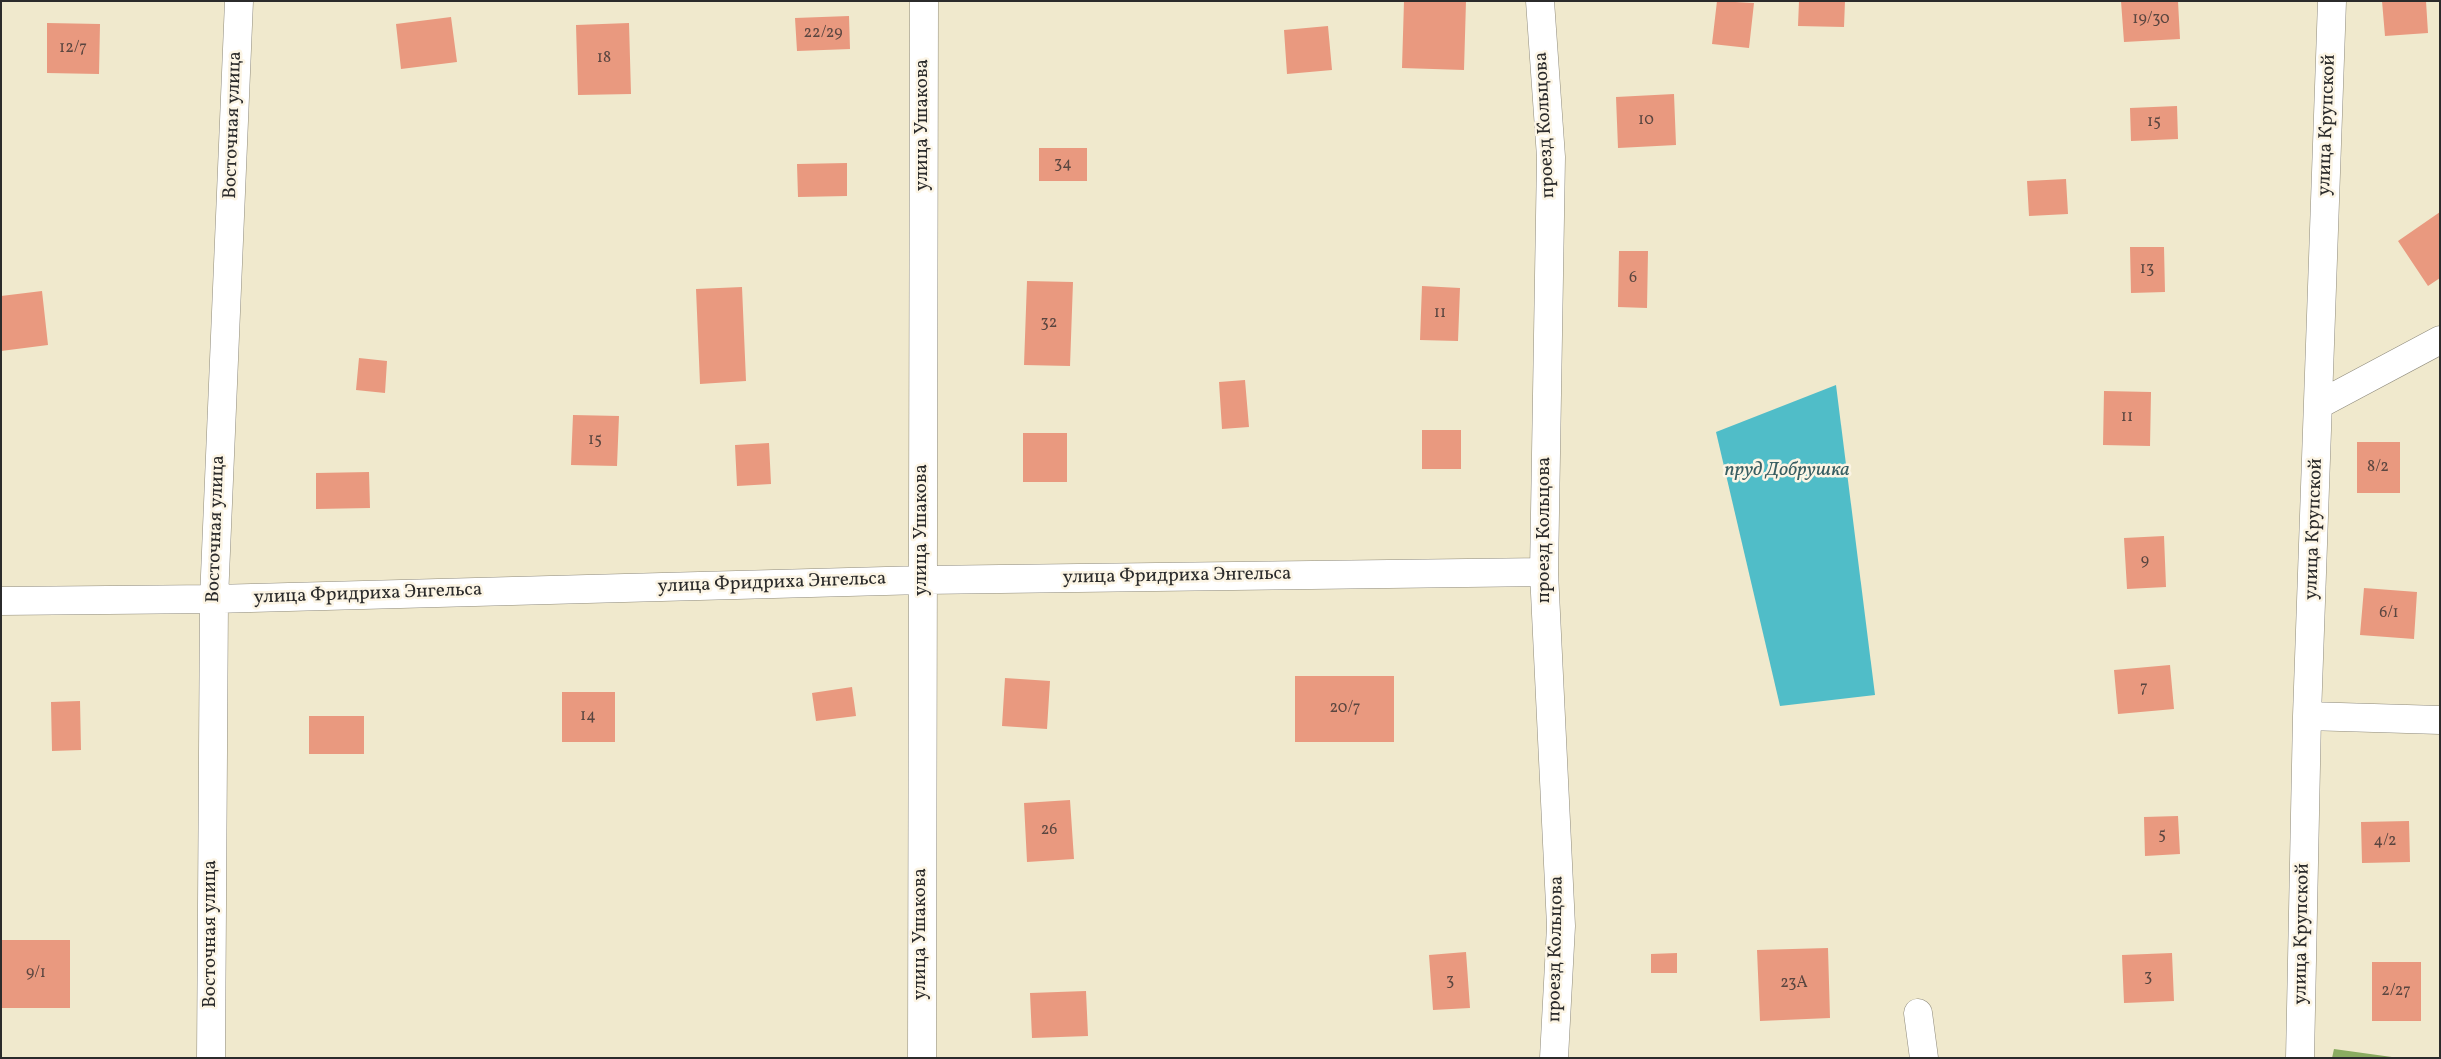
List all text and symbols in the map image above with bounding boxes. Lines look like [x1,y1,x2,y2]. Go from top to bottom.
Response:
house number: 19/30 [2132,10,2170,30]
house number: 22/29 [804,24,842,44]
house number: 12/7 [59,39,87,59]
house number: 18 [597,49,611,69]
street label: Восточная улица [220,51,248,199]
street label: проезд Кольцова [1531,51,1561,199]
street label: улица Крупской [2314,54,2342,196]
street label: улица Ушакова [913,59,935,191]
house number: 10 [1638,111,1654,131]
house number: 15 [2147,113,2161,133]
house number: 34 [1054,155,1072,175]
house number: 13 [2140,260,2154,280]
house number: 6 [1629,269,1637,289]
house number: 11 [1434,304,1446,324]
house number: 32 [1041,314,1057,334]
house number: 11 [2121,408,2133,428]
house number: 15 [588,431,602,451]
street label: Восточная улица [203,455,231,603]
street label: проезд Кольцова [1535,457,1557,603]
street label: улица Крупской [2301,458,2329,600]
house number: 8/2 [2367,458,2389,478]
water label: пруд Добрушка [1724,459,1850,483]
street label: улица Ушакова [912,464,934,596]
house number: 9 [2141,552,2149,572]
street label: улица Фридриха Энгельса [1062,564,1292,590]
street label: улица Фридриха Энгельса [657,569,887,599]
street label: улица Фридриха Энгельса [253,580,483,610]
house number: 6/1 [2379,604,2399,624]
house number: 7 [2140,679,2148,699]
house number: 20/7 [1329,699,1361,719]
house number: 14 [580,707,596,727]
house number: 26 [1041,821,1057,841]
house number: 5 [2158,826,2166,846]
house number: 4/2 [2373,832,2397,852]
street label: Восточная улица [201,860,223,1008]
street label: улица Крупской [2290,863,2316,1005]
street label: улица Ушакова [911,868,933,1000]
street label: проезд Кольцова [1544,875,1570,1023]
house number: 9/1 [26,964,46,984]
house number: 3 [2144,968,2152,988]
house number: 3 [1446,972,1454,992]
house number: 23А [1780,974,1808,994]
house number: 2/27 [2381,982,2411,1002]

